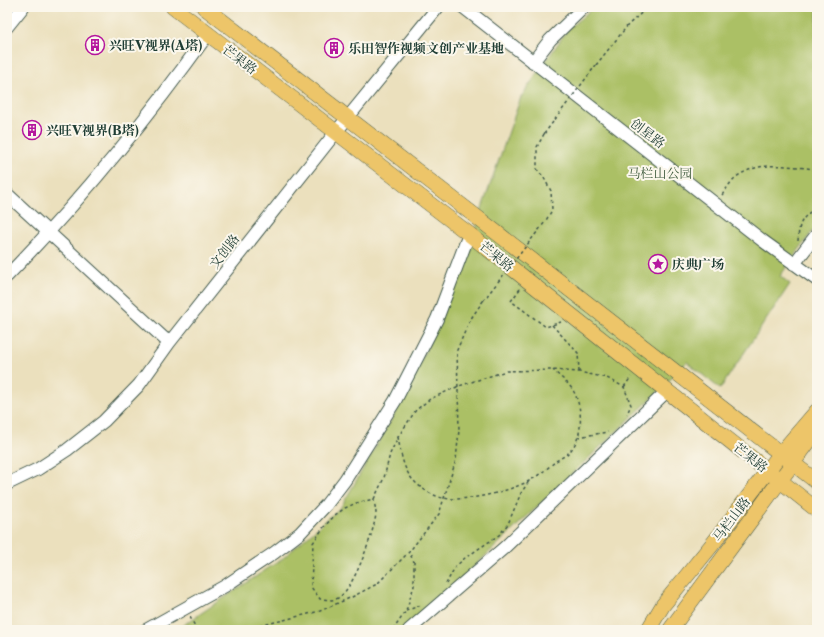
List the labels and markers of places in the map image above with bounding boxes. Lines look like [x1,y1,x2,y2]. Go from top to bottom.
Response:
building icon: 兴旺V视界(A塔) [84,34,106,56]
place label: 兴旺V视界(A塔) [109,37,202,53]
building icon: 乐田智作视频文创产业基地 [323,37,345,59]
place label: 乐田智作视频文创产业基地 [348,40,504,56]
building icon: 兴旺V视界(B塔) [21,119,43,141]
place label: 兴旺V视界(B塔) [46,122,139,138]
place icon: 庆典广场 [647,253,669,275]
place label: 庆典广场 [672,256,724,272]

